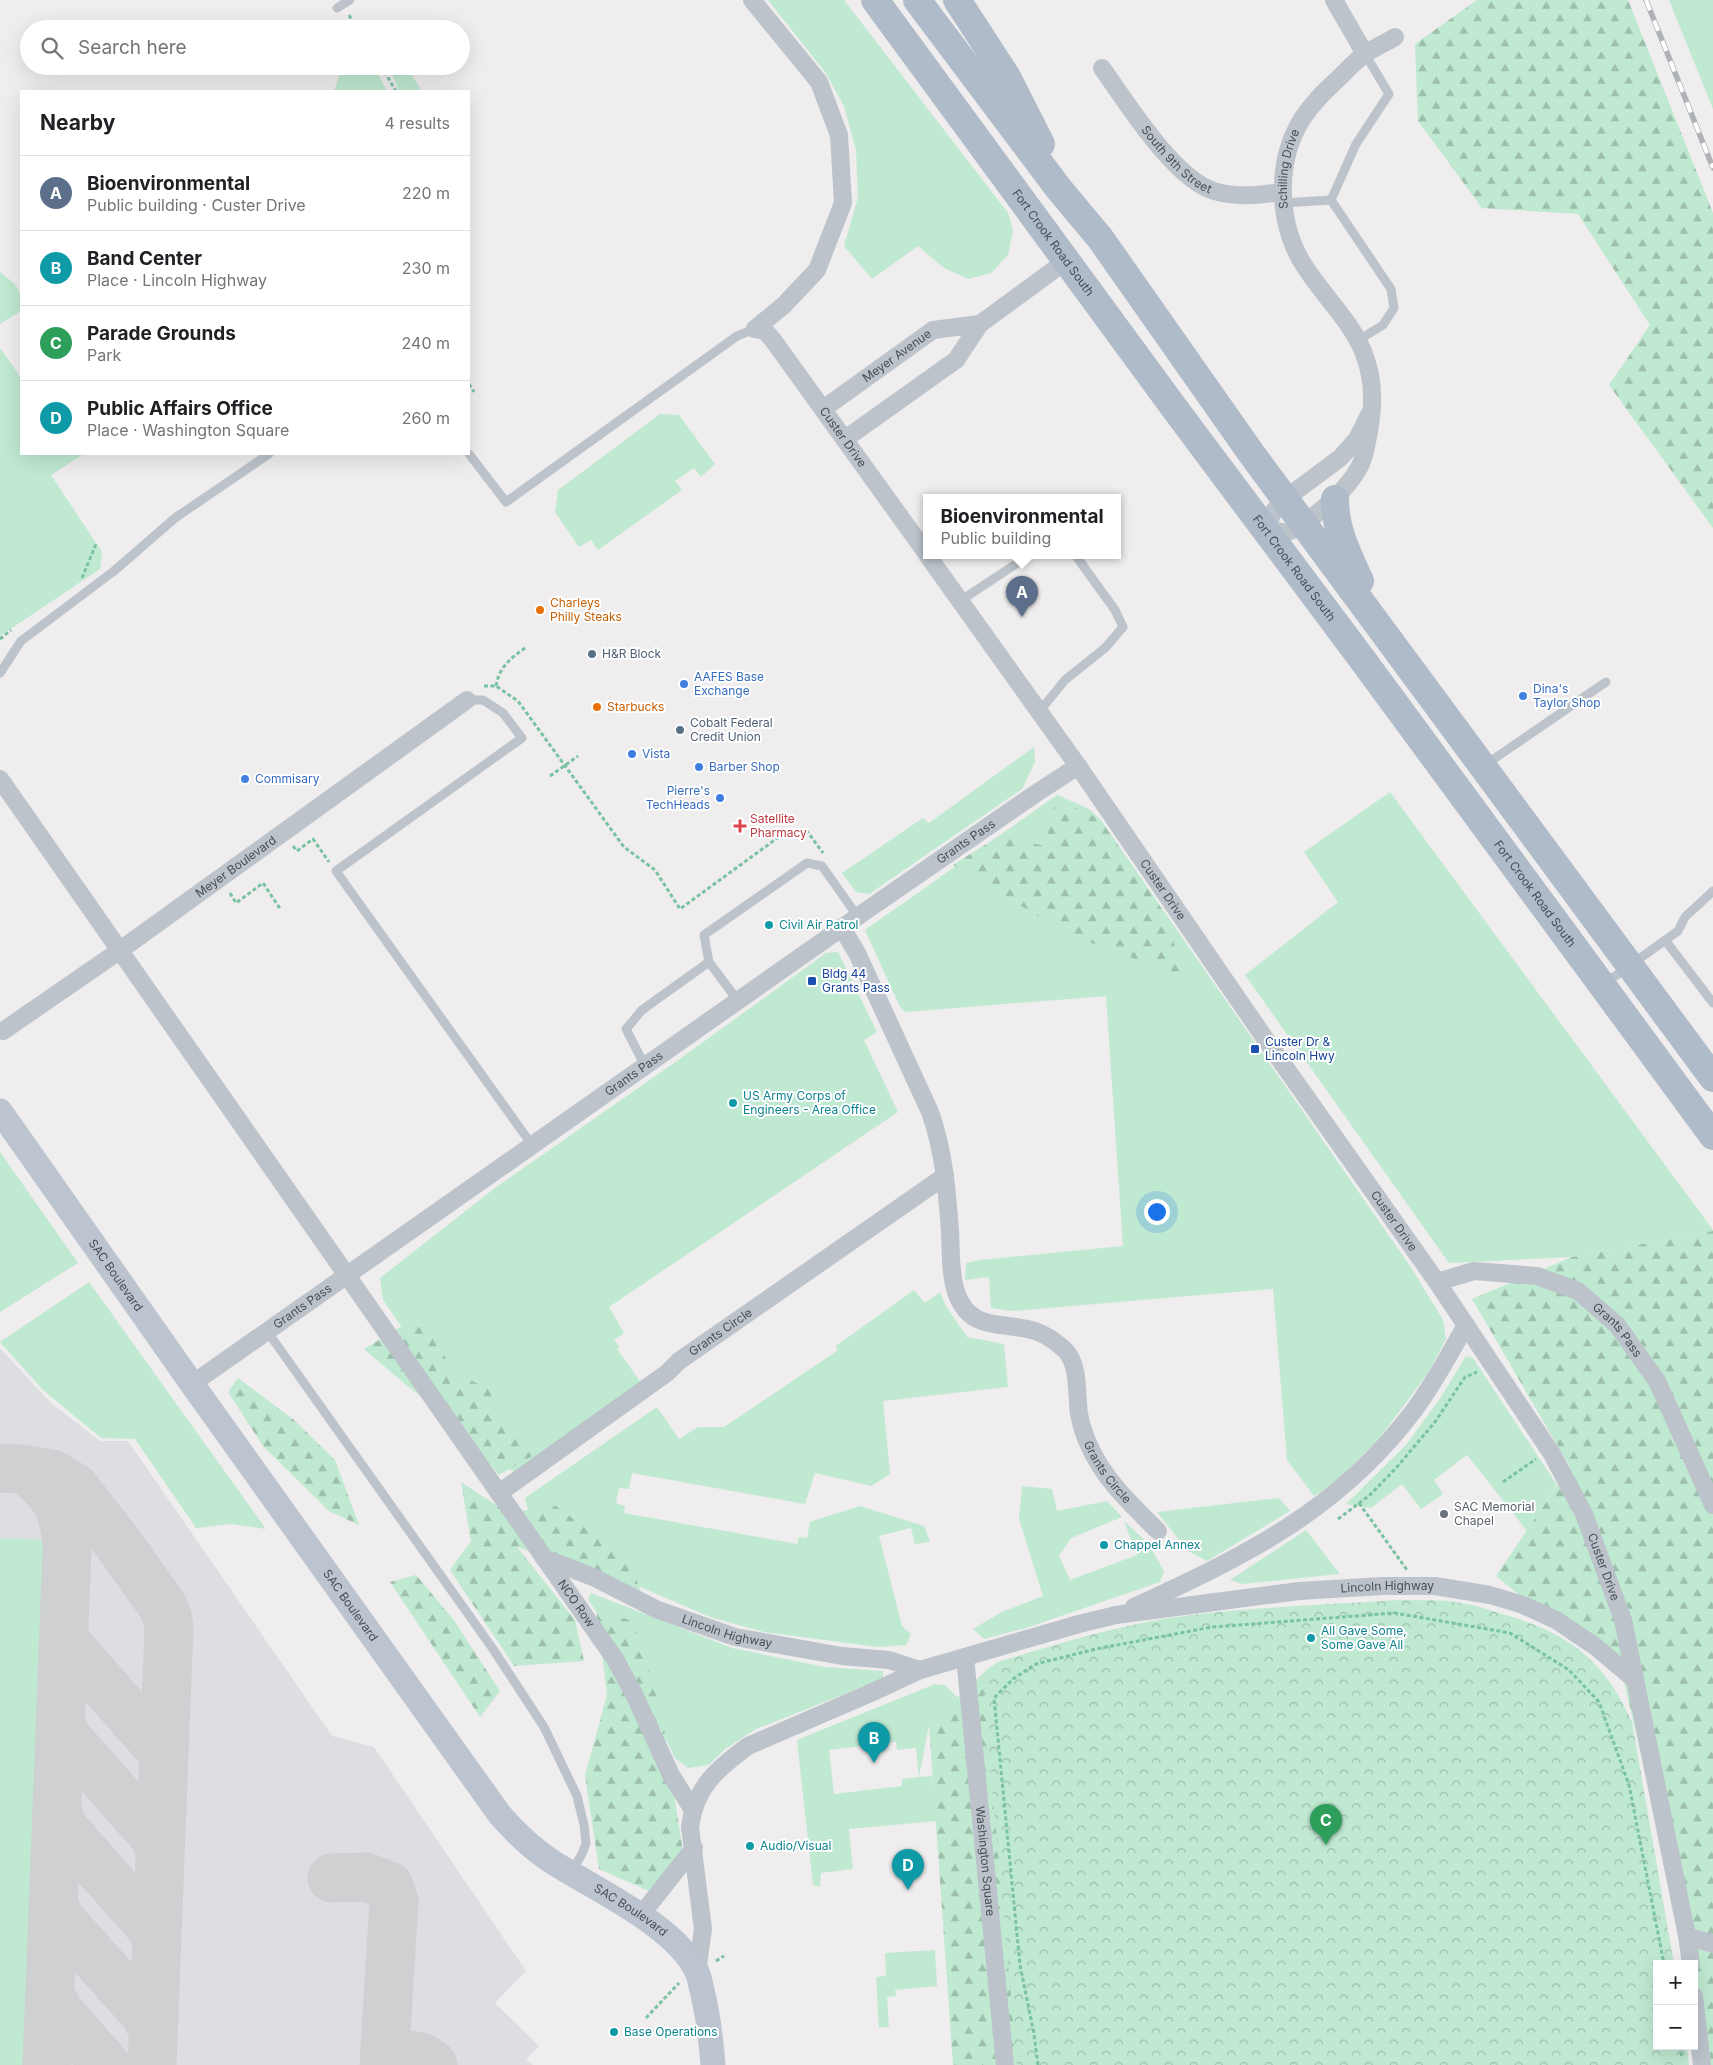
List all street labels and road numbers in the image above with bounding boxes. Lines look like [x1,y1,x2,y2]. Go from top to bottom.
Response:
street label: South 9th Street [1138,123,1214,196]
street label: Schilling Drive [1275,127,1302,210]
street label: Fort Crook Road South [1009,186,1098,299]
street label: Meyer Avenue [859,326,934,385]
street label: Custer Drive [817,404,870,470]
street label: Fort Crook Road South [1250,512,1339,624]
street label: Grants Pass [933,816,998,867]
street label: Meyer Boulevard [192,832,279,900]
street label: Fort Crook Road South [1491,837,1579,950]
street label: Custer Drive [1137,856,1189,923]
street label: Grants Pass [602,1048,666,1099]
street label: Custer Drive [1368,1187,1421,1254]
street label: SAC Boulevard [86,1236,147,1314]
street label: Grants Pass [270,1280,334,1332]
street label: Grants Pass [1590,1299,1645,1360]
street label: Grants Circle [686,1305,755,1359]
street label: Grants Circle [1081,1438,1135,1506]
street label: Custer Drive [1585,1531,1623,1603]
street label: SAC Boulevard [320,1566,381,1644]
street label: NCO Row [555,1577,599,1630]
street label: Lincoln Highway [1340,1578,1434,1596]
street label: Lincoln Highway [680,1611,774,1651]
street label: Washington Square [973,1805,998,1917]
street label: SAC Boulevard [591,1880,671,1939]

